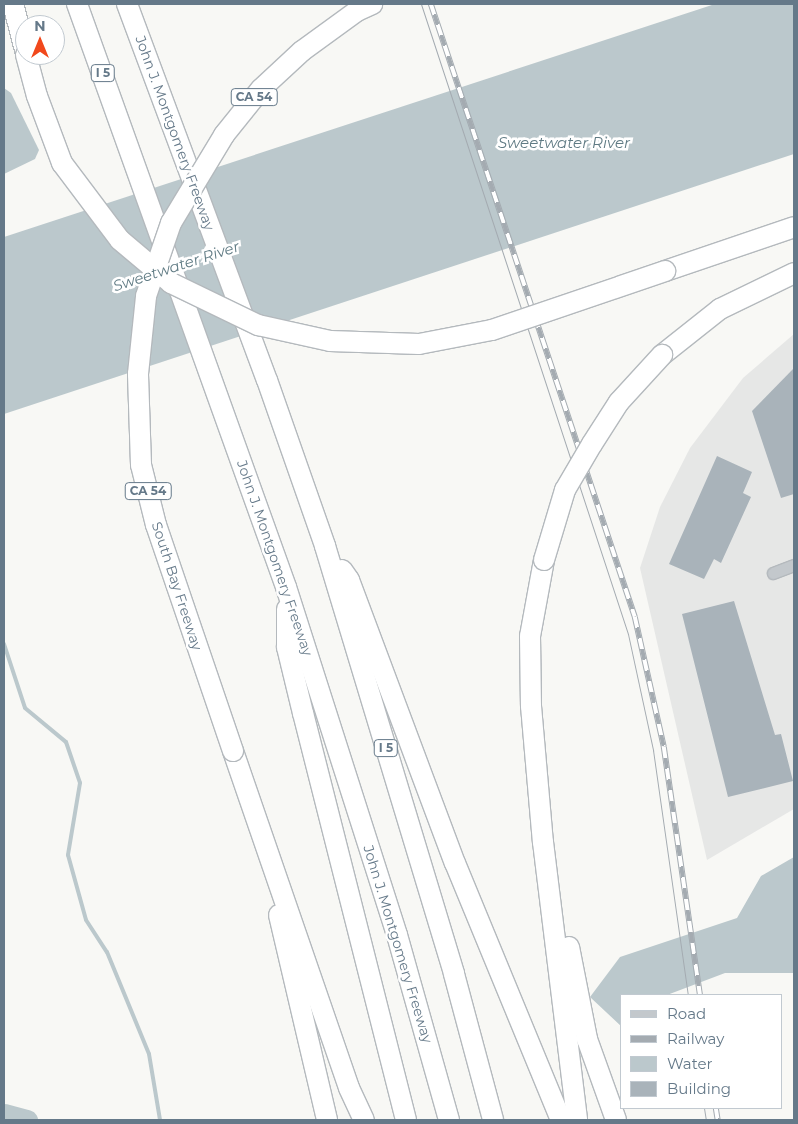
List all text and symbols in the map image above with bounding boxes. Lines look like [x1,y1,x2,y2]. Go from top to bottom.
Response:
north arrow [15,15,65,65]
text: N [34,17,46,35]
street label: John J. Montgomery Freeway [132,33,218,233]
road number: I 5 [90,64,116,82]
road number: CA 54 [230,88,278,106]
water label: Sweetwater River [498,134,630,152]
water label: Sweetwater River [110,237,242,295]
street label: John J. Montgomery Freeway [234,458,316,658]
road number: CA 54 [124,482,172,501]
street label: South Bay Freeway [148,520,206,652]
road number: I 5 [374,738,398,758]
street label: John J. Montgomery Freeway [360,843,436,1045]
legend [620,994,783,1109]
text: Road [667,1004,706,1023]
text: Railway [667,1029,724,1048]
text: Water [667,1054,713,1073]
text: Building [667,1079,731,1098]

